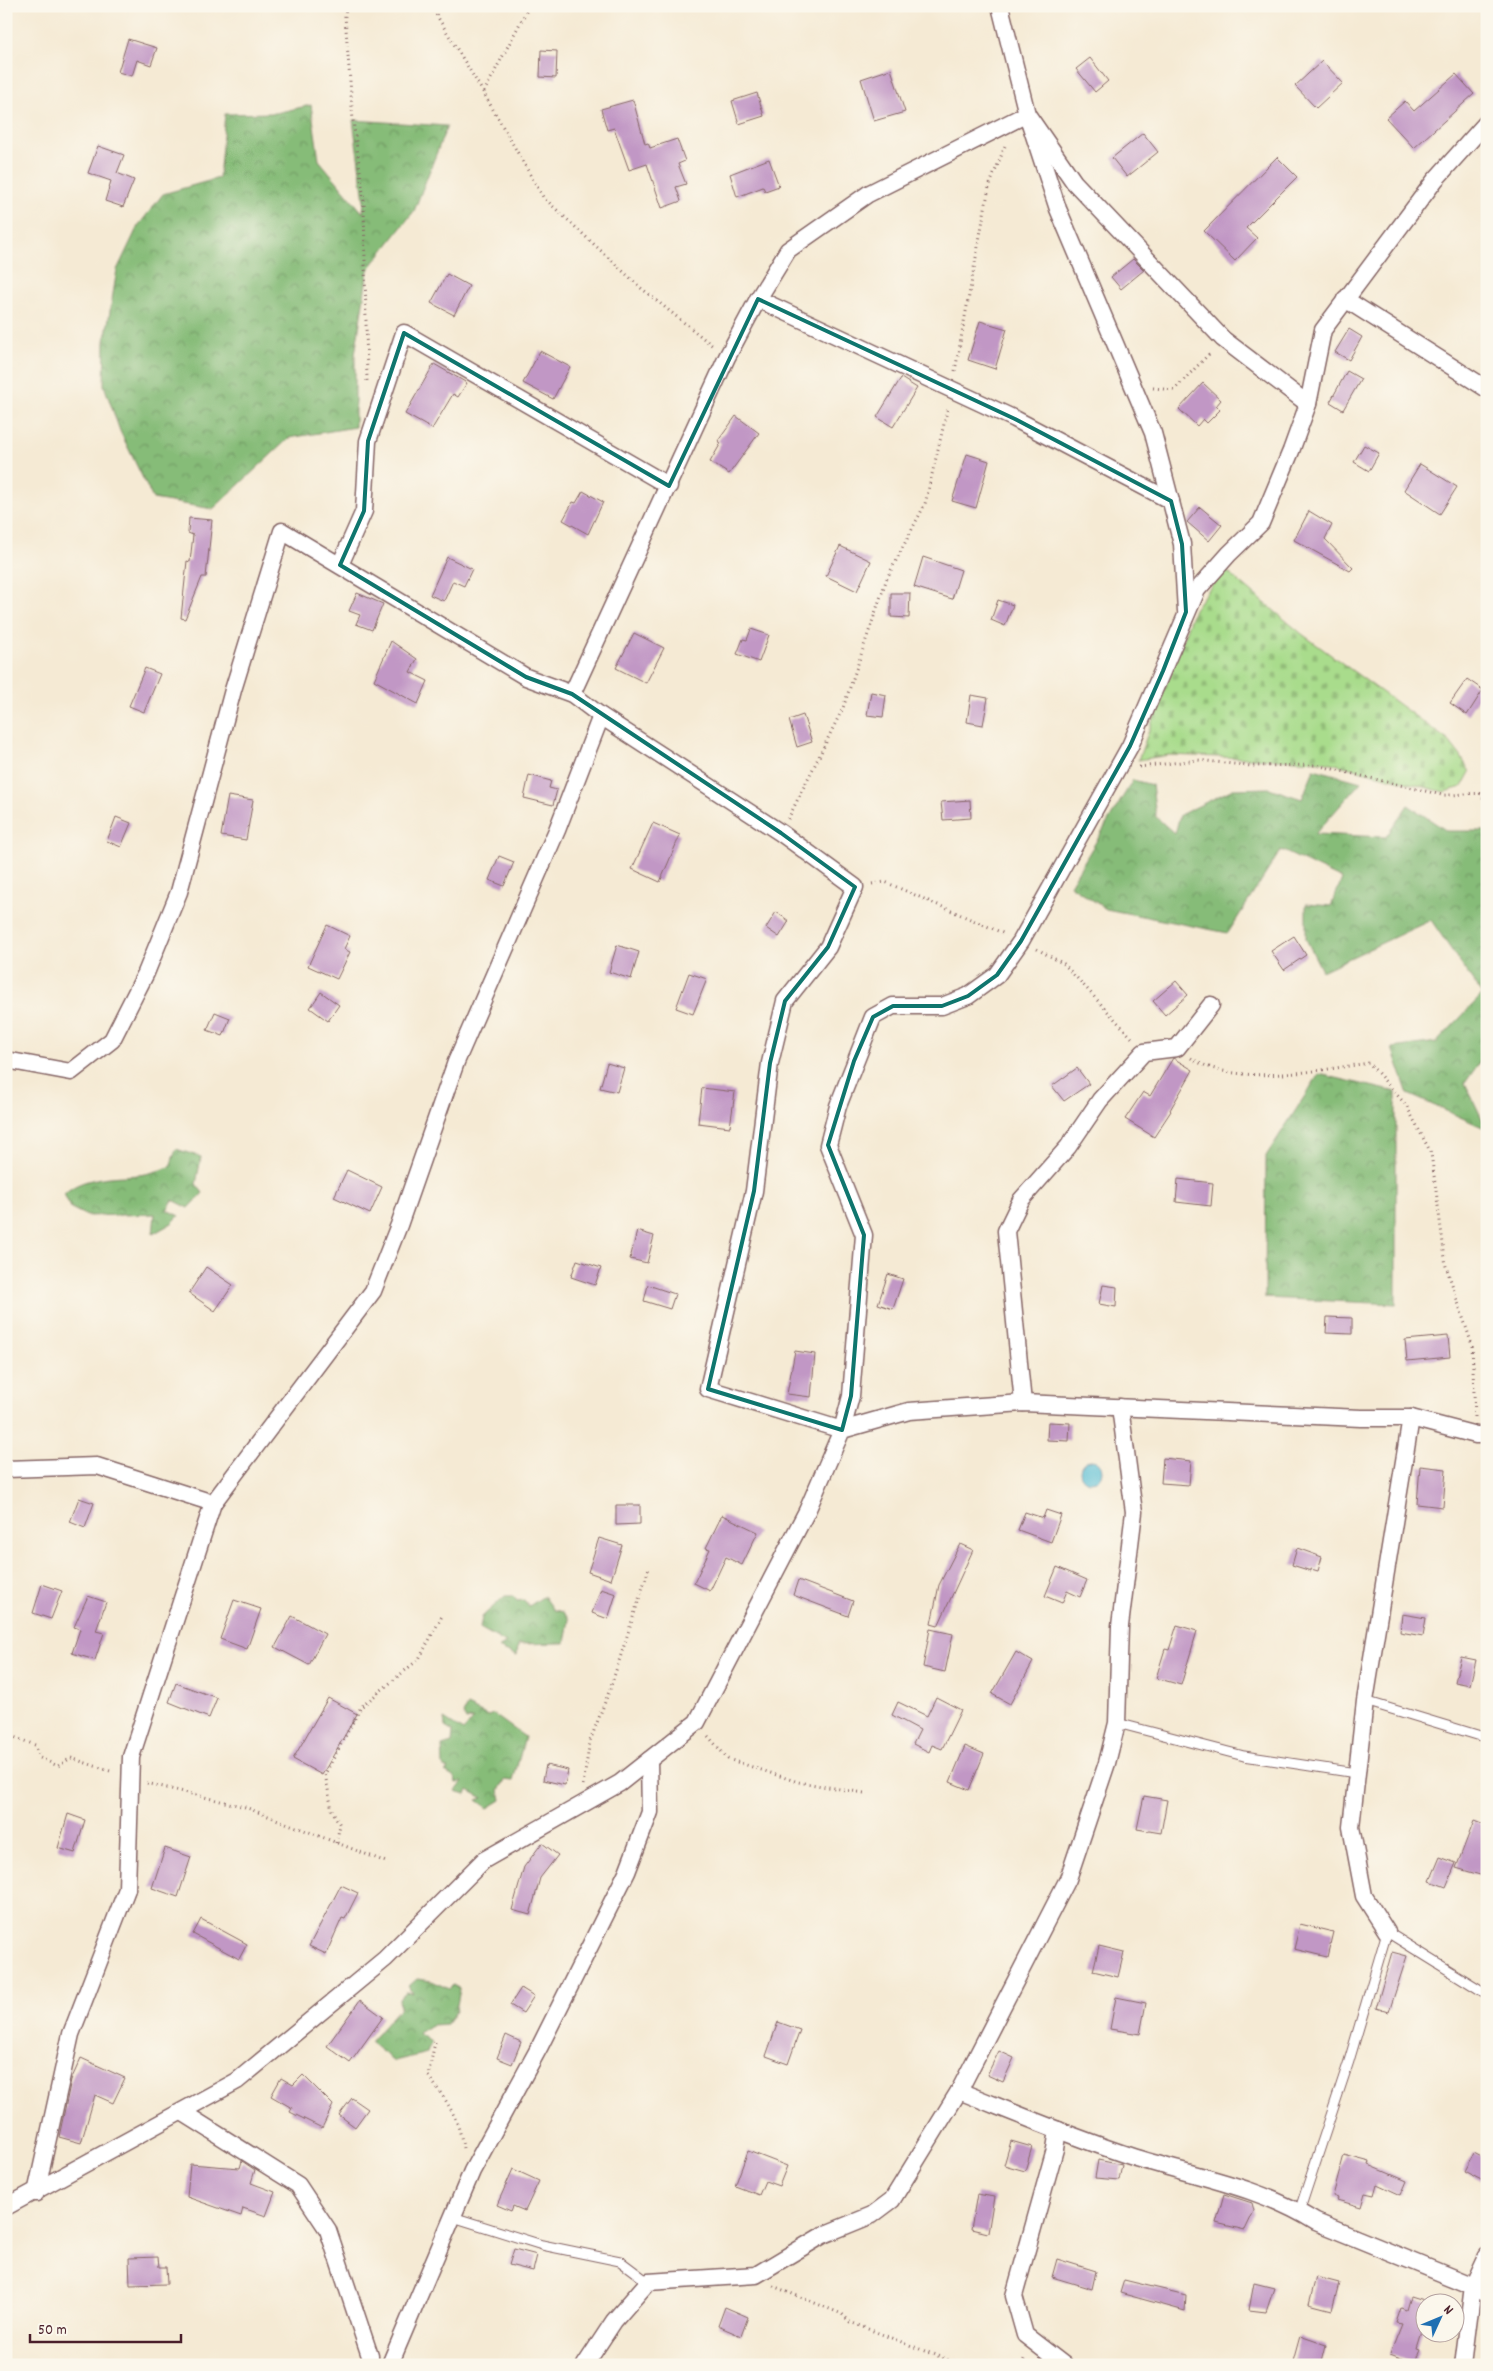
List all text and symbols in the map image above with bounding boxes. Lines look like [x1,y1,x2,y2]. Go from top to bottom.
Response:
north arrow [1416,2294,1466,2344]
text: N [1438,2301,1458,2320]
scale bar [30,2311,181,2343]
text: 50 m [38,2320,67,2342]

